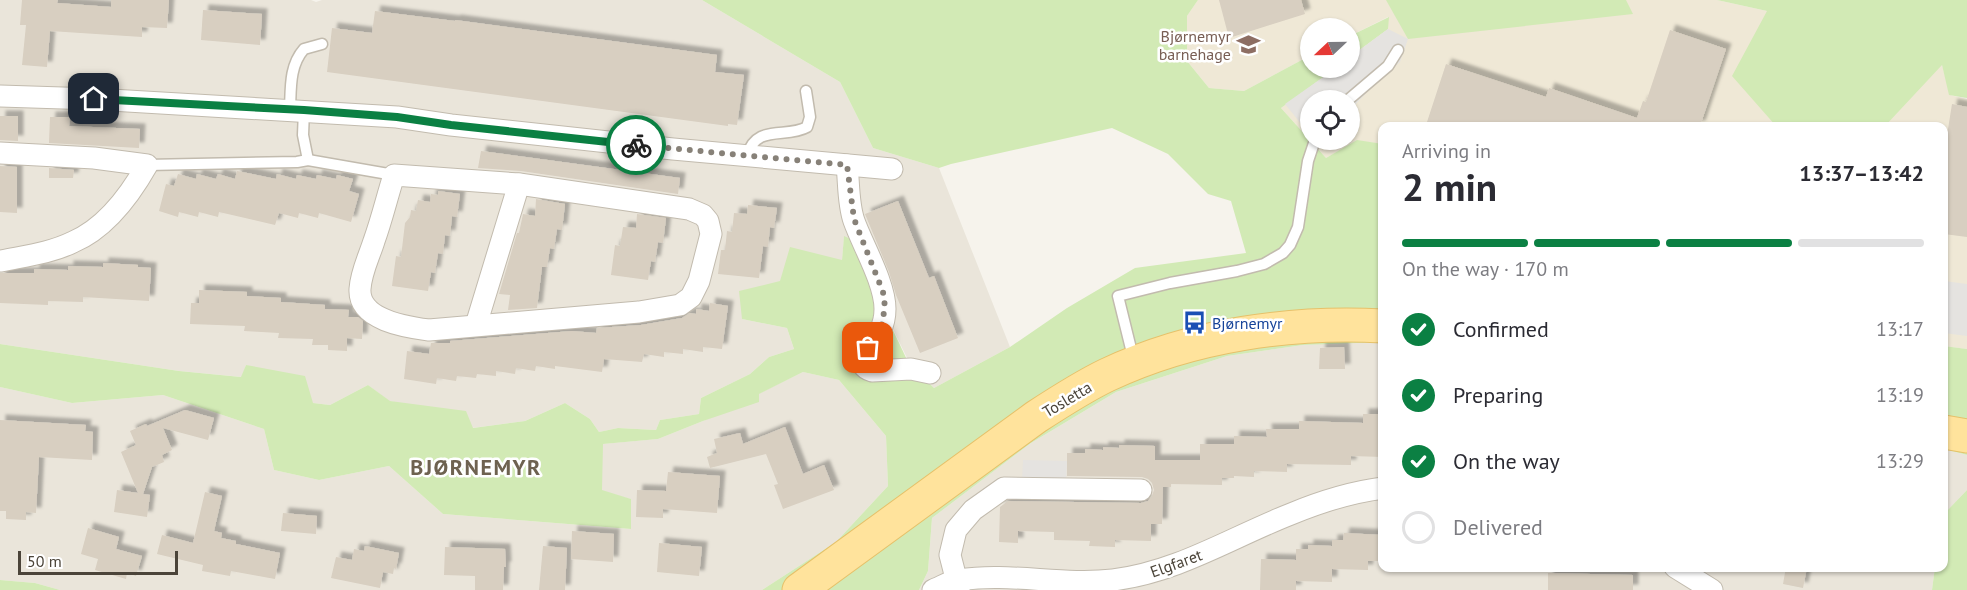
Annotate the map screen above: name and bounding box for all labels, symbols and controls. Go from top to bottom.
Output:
north arrow [1300,18,1360,78]
map controls [1300,18,1360,150]
place label: Bjørnemyr barnehage [1159,26,1232,64]
school or university icon: Bjørnemyr barnehage [1236,32,1262,58]
pin [68,73,119,124]
icon: home [77,82,110,115]
button: locate [1300,90,1360,150]
courier [606,115,666,175]
icon: bike [620,129,653,162]
text: Arriving in [1402,138,1491,164]
text: 13:37–13:42 [1799,159,1924,187]
text: 2 min [1402,161,1497,212]
text: On the way · 170 m [1402,256,1569,282]
bus stop icon: Bjørnemyr [1181,310,1207,336]
place label: Bjørnemyr [1212,313,1283,333]
icon: check [1402,313,1435,346]
text: Confirmed [1453,315,1549,343]
text: 13:17 [1876,316,1924,342]
pin [842,322,893,373]
icon: bag [851,331,884,364]
street label: Tosletta [1039,377,1095,421]
icon: check [1402,379,1435,412]
text: Preparing [1453,381,1543,409]
text: 13:19 [1876,382,1924,408]
icon: check [1402,445,1435,478]
text: On the way [1453,447,1560,475]
text: 13:29 [1876,448,1924,474]
district label: BJØRNEMYR [410,453,542,481]
text: Delivered [1453,513,1543,541]
street label: Elgfaret [1147,544,1205,582]
scale bar [18,548,178,576]
text: 50 m [27,551,62,571]

